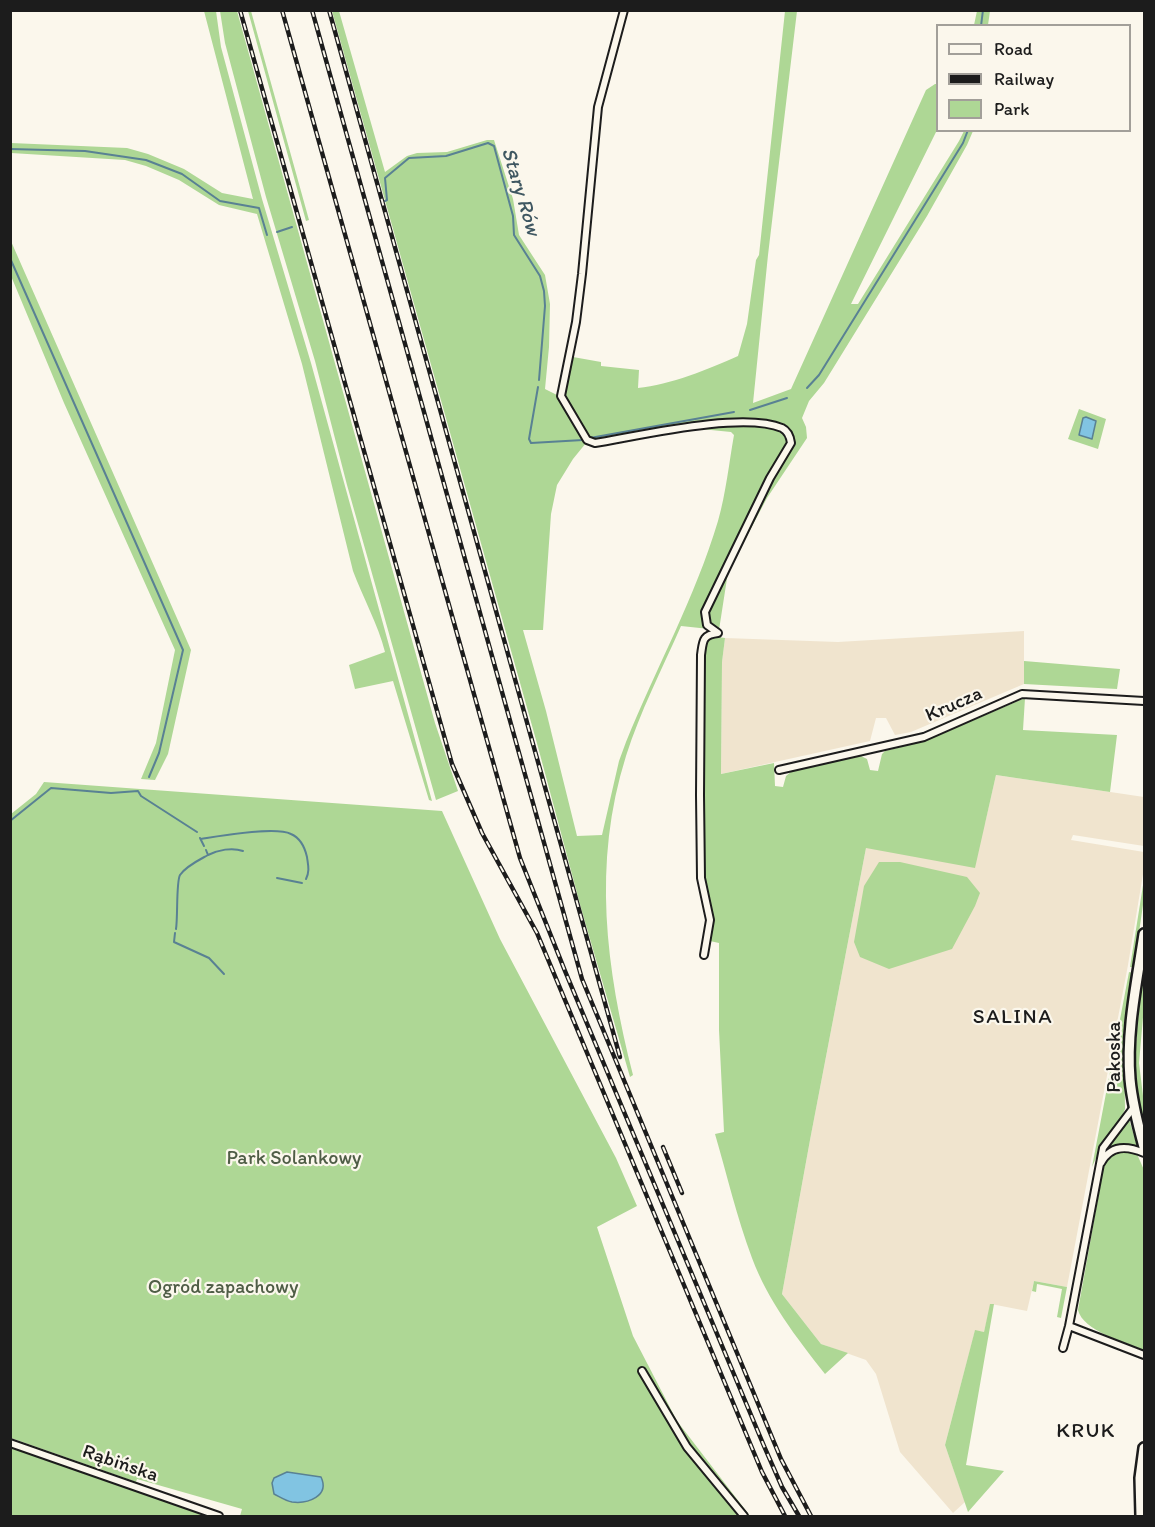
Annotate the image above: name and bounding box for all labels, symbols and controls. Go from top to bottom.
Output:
legend [936,24,1131,132]
text: Road [994,38,1033,60]
text: Railway [994,68,1054,90]
text: Park [994,98,1029,120]
water label: Stary Rów [495,145,545,239]
street label: Krucza [922,682,986,728]
district label: SALINA [974,1005,1052,1031]
street label: Pakoska [1103,1021,1127,1093]
park label: Park Solankowy [227,1147,361,1171]
park label: Ogród zapachowy [148,1276,298,1300]
district label: KRUK [1056,1419,1116,1445]
street label: Rąbińska [79,1440,161,1488]

